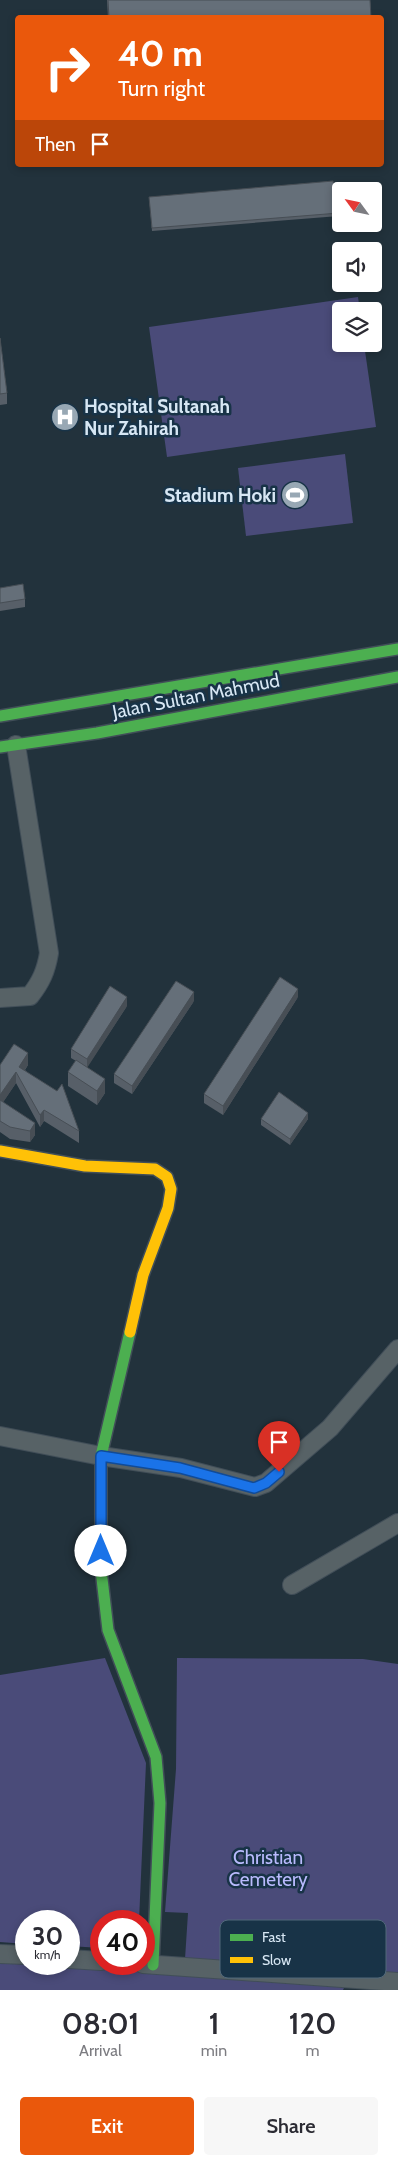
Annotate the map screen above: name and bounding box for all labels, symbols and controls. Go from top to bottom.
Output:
text: 40 m [118,32,203,75]
icon: right [35,35,100,100]
text: Turn right [118,75,205,102]
icon: arrive [86,130,114,158]
text: Then [35,133,76,156]
north arrow [332,182,382,232]
map controls [332,182,382,352]
button: sound [332,242,382,292]
button: layers [332,302,382,352]
place label: Hospital Sultanah Nur Zahirah [84,395,230,440]
hospital icon: Hospital Sultanah Nur Zahirah [50,402,80,432]
sports icon: Stadium Hoki [280,480,310,510]
place label: Stadium Hoki [164,484,276,507]
street label: Jalan Sultan Mahmud [109,668,282,724]
pin [258,1421,300,1472]
icon: arrive [265,1428,293,1456]
position arrow [74,1524,126,1576]
park label: Christian Cemetery [228,1846,308,1891]
speed limit sign: 40 [90,1910,155,1975]
legend [220,1920,386,1978]
text: 30 [32,1921,63,1951]
text: Fast [262,1928,286,1946]
text: km/h [34,1947,61,1962]
text: Slow [262,1951,291,1969]
text: 08:01 [62,2005,139,2042]
text: 1 [209,2005,219,2042]
text: 120 [289,2005,336,2042]
text: Arrival [79,2041,122,2060]
text: min [201,2041,227,2060]
text: m [306,2041,320,2060]
button: Exit [20,2097,194,2155]
button: Share [204,2097,378,2155]

